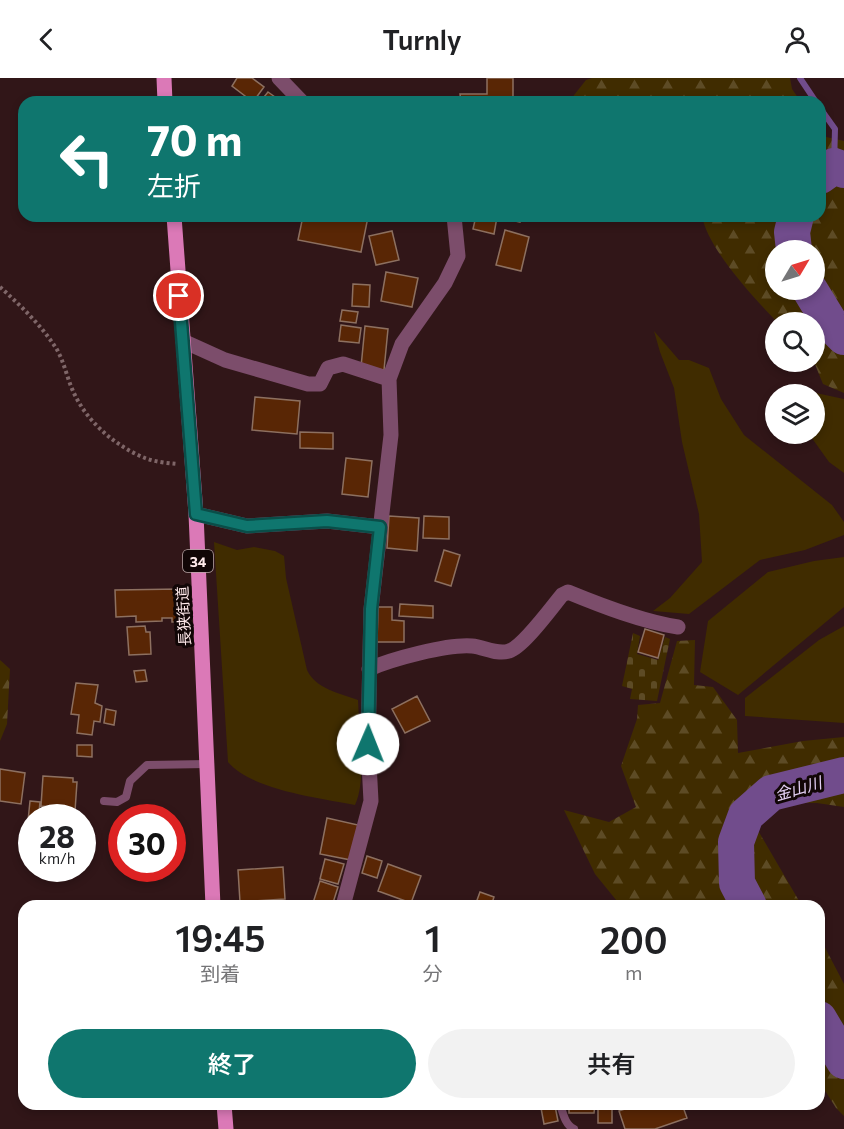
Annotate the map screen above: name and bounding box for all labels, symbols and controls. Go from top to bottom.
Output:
icon: back [30,23,63,56]
text: Turnly [382,23,462,56]
icon: person [781,23,814,56]
text: 70 m [147,113,242,165]
icon: left [48,120,126,198]
text: 左折 [147,169,201,202]
north arrow [765,240,825,300]
map controls [765,240,825,444]
pin [153,270,204,321]
icon: arrive [162,279,195,312]
button: search [765,312,825,372]
button: layers [765,384,825,444]
road number: 34 [183,550,213,572]
street label: 長狭街道 [172,586,194,646]
position arrow [336,712,400,776]
water label: 金山川 [772,772,826,804]
speed limit sign: 30 [108,804,186,882]
text: 28 [39,817,75,854]
text: km/h [39,849,75,867]
text: 19:45 [175,915,265,959]
text: 1 [425,915,441,959]
text: 200 [600,917,668,961]
text: m [625,960,643,984]
text: 到着 [200,961,240,985]
text: 分 [423,961,443,985]
button: 終了 [48,1029,416,1098]
button: 共有 [428,1029,795,1098]

